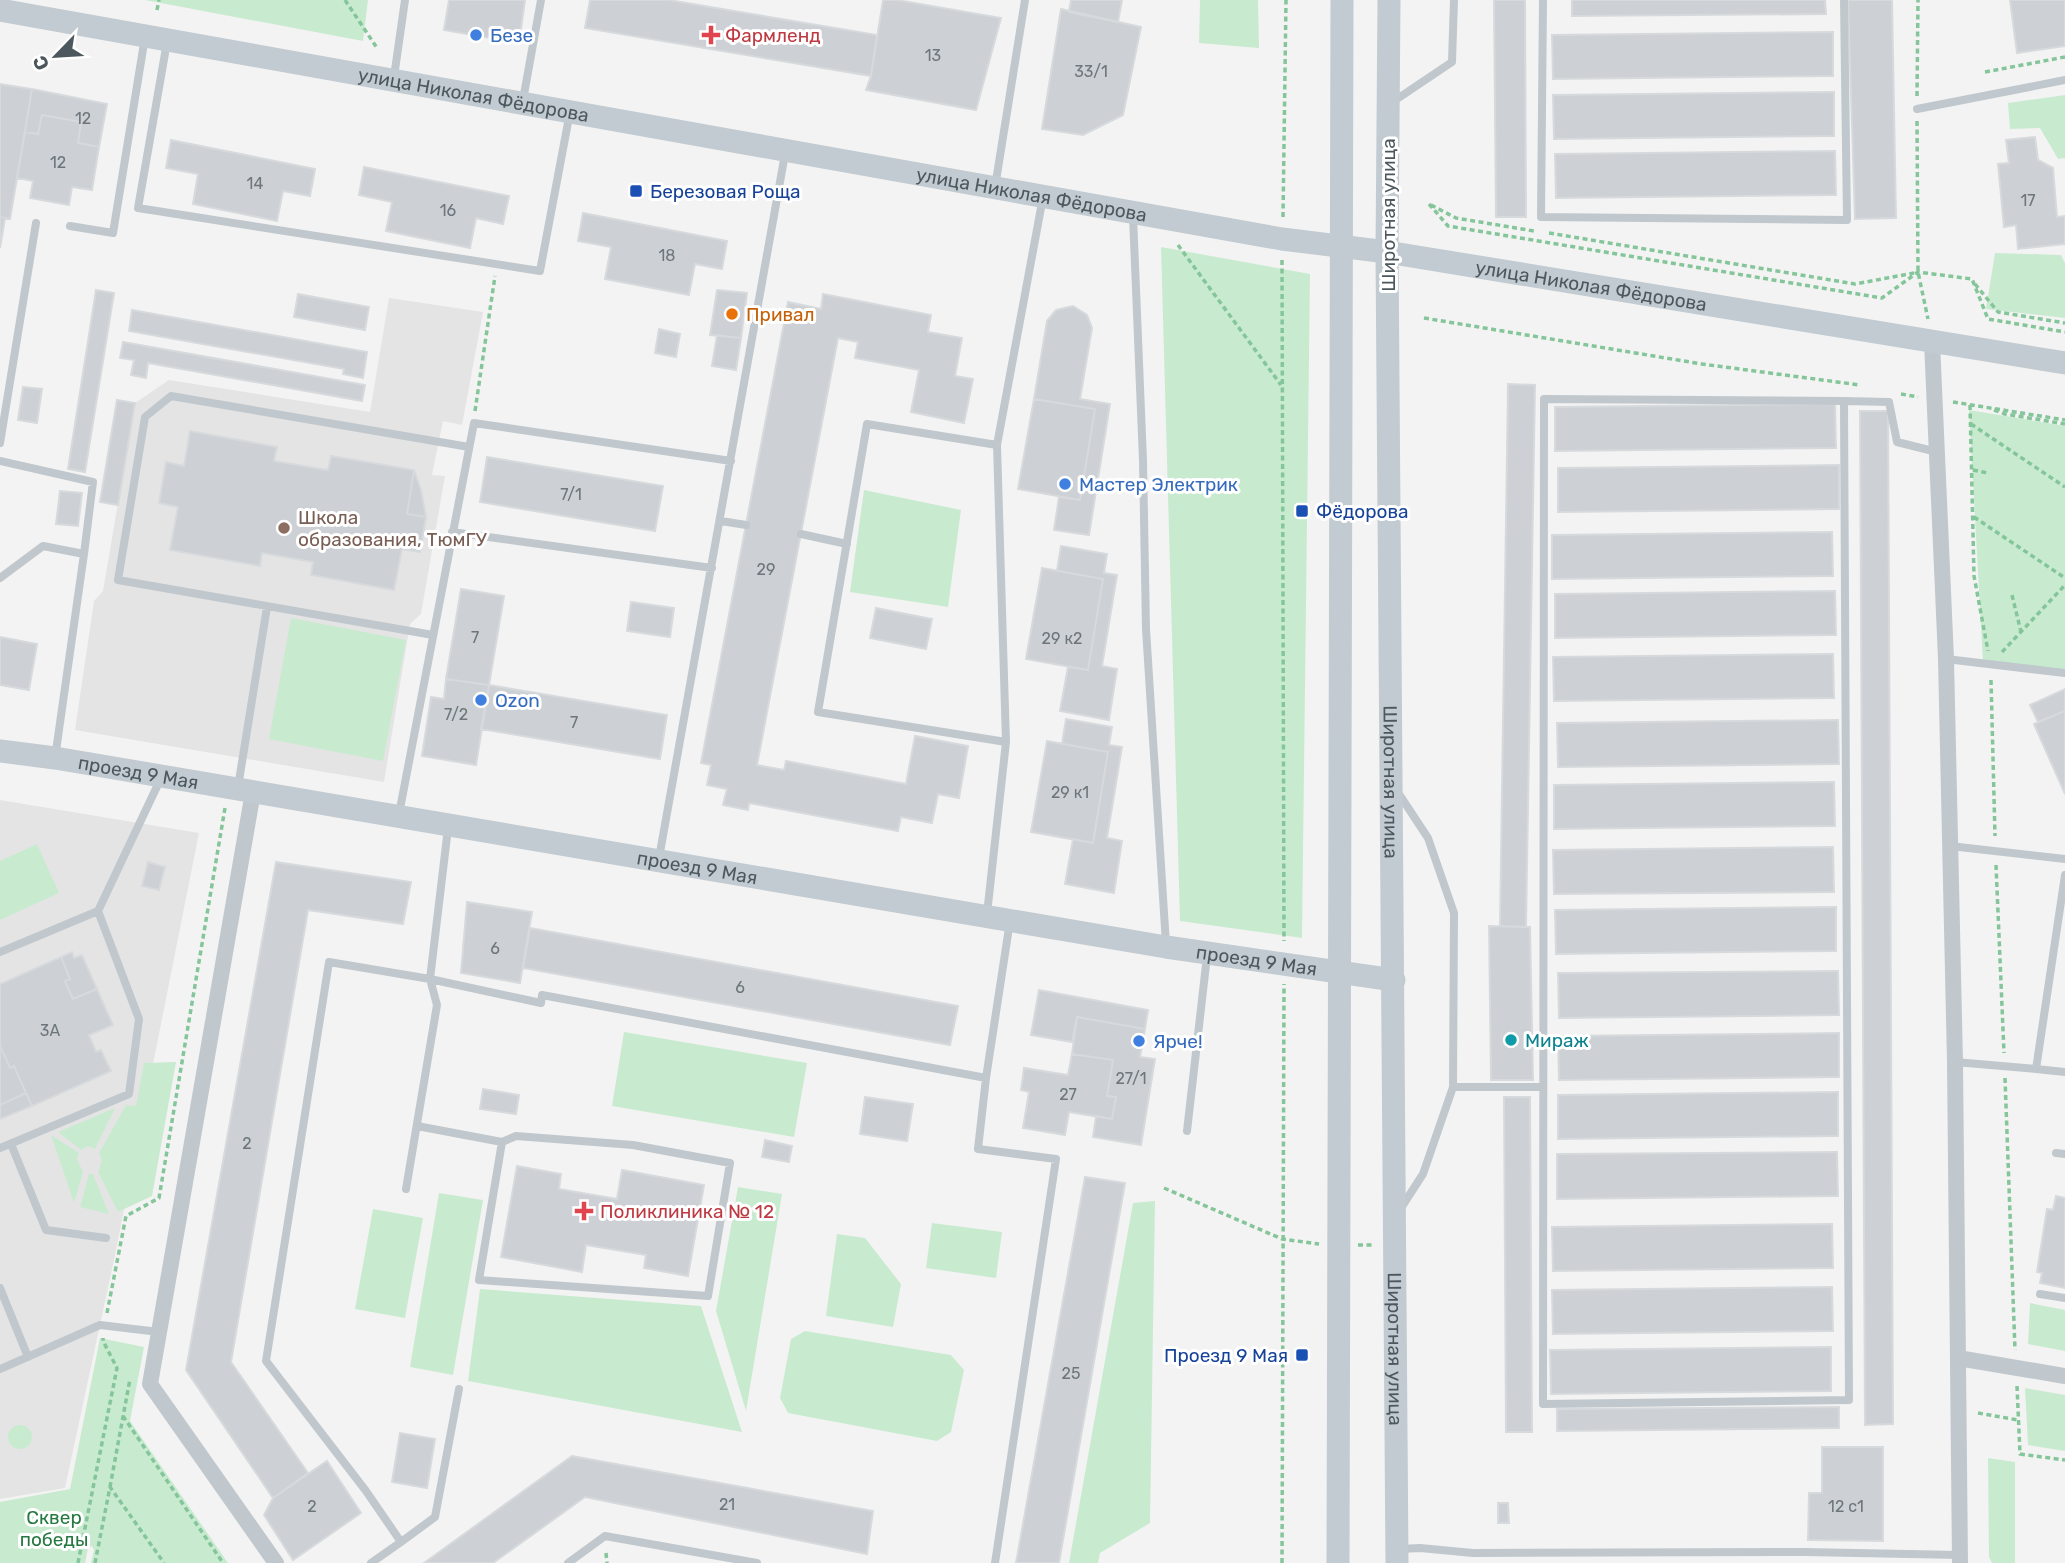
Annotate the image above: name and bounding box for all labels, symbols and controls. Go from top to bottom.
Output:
north arrow [21,21,91,91]
place label: Безе [490,24,533,47]
place label: Фармленд [725,24,821,47]
marker: Безе [468,27,484,43]
marker: Фармленд [703,27,719,43]
house number: 13 [925,46,941,65]
text: С [28,52,54,74]
house number: 33/1 [1074,62,1108,81]
street label: улица Николая Фёдорова [356,63,591,126]
house number: 12 [75,109,91,128]
street label: Широтная улица [1377,138,1400,292]
house number: 12 [50,153,66,172]
street label: улица Николая Фёдорова [914,162,1149,226]
house number: 14 [247,174,263,193]
place label: Березовая Роща [650,180,801,203]
marker: Березовая Роща [628,183,644,199]
house number: 17 [2020,191,2036,210]
house number: 16 [440,201,457,220]
house number: 18 [658,246,676,265]
street label: улица Николая Фёдорова [1474,255,1709,316]
place label: Привал [746,303,815,326]
marker: Привал [724,306,740,322]
place label: Мастер Электрик [1079,473,1238,496]
marker: Мастер Электрик [1057,476,1073,492]
house number: 7/1 [560,485,582,504]
place label: Фёдорова [1316,500,1409,523]
marker: Фёдорова [1294,503,1310,519]
place label: Школа образования, ТюмГУ [298,506,487,551]
marker: Школа образования, ТюмГУ [276,520,292,536]
house number: 29 [757,560,775,579]
house number: 7 [471,628,479,647]
house number: 29 к2 [1042,629,1082,648]
place label: Ozon [495,689,540,712]
marker: Ozon [473,692,489,708]
house number: 7/2 [444,705,468,724]
street label: Широтная улица [1379,705,1403,859]
house number: 7 [570,713,578,732]
street label: проезд 9 Мая [76,751,200,794]
house number: 29 к1 [1051,783,1089,802]
street label: проезд 9 Мая [635,846,759,889]
house number: 6 [490,939,500,958]
street label: проезд 9 Мая [1195,940,1319,980]
house number: 6 [735,978,745,997]
house number: 3А [40,1021,60,1040]
place label: Мираж [1525,1029,1589,1052]
place label: Ярче! [1153,1030,1203,1053]
marker: Мираж [1503,1032,1519,1048]
marker: Ярче! [1131,1033,1147,1049]
house number: 27/1 [1115,1069,1147,1088]
house number: 27 [1059,1085,1077,1104]
house number: 2 [242,1134,252,1153]
place label: Поликлиника № 12 [600,1200,774,1223]
marker: Поликлиника № 12 [574,1201,594,1221]
street label: Широтная улица [1383,1272,1407,1426]
place label: Проезд 9 Мая [1164,1344,1288,1367]
marker: Проезд 9 Мая [1294,1347,1310,1363]
house number: 25 [1062,1364,1080,1383]
house number: 21 [719,1495,735,1514]
house number: 2 [307,1497,317,1516]
house number: 12 с1 [1828,1497,1864,1516]
park label: Сквер победы [20,1506,88,1551]

